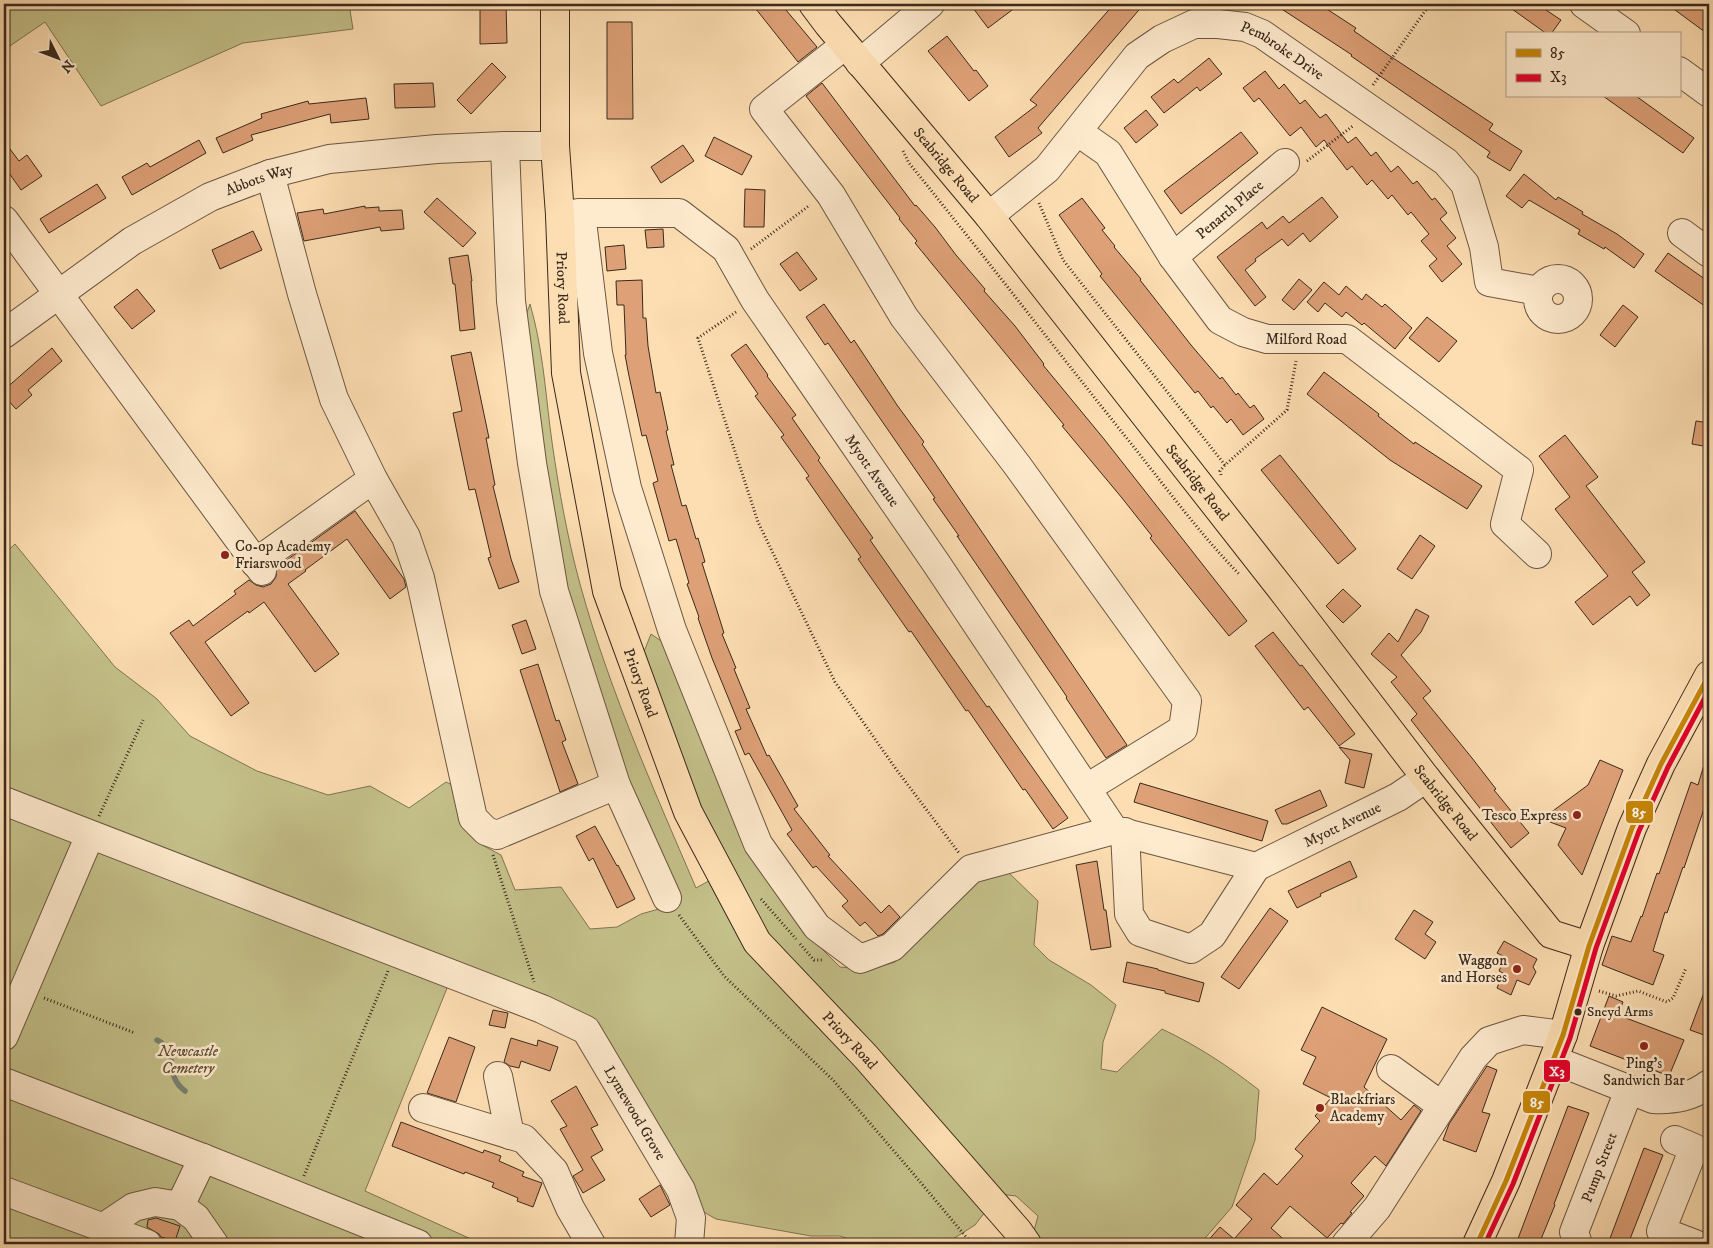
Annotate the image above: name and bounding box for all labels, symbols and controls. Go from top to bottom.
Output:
street label: Pembroke Drive [1238,17,1328,84]
north arrow [32,32,82,82]
legend [1506,32,1680,98]
text: 85 [1550,44,1566,63]
text: N [56,56,77,77]
text: X3 [1550,68,1566,87]
street label: Seabridge Road [909,124,983,207]
street label: Abbots Way [223,159,296,200]
street label: Penarth Place [1192,176,1267,243]
street label: Priory Road [552,251,574,325]
street label: Milford Road [1265,330,1347,349]
street label: Myott Avenue [841,431,904,510]
street label: Seabridge Road [1162,440,1234,525]
place label: Co-op Academy Friarswood [235,537,332,573]
marker: Co-op Academy Friarswood [219,549,231,561]
street label: Priory Road [619,646,662,721]
street label: Seabridge Road [1410,761,1482,845]
street label: Myott Avenue [1300,797,1384,852]
line badge: 85 [1625,800,1654,824]
text: 85 [1632,804,1646,822]
place label: Tesco Express [1482,806,1567,825]
marker: Tesco Express [1571,809,1583,821]
place label: Waggon and Horses [1441,951,1507,987]
marker: Waggon and Horses [1511,963,1523,975]
place label: Sneyd Arms [1587,1003,1654,1021]
street label: Priory Road [818,1007,882,1074]
marker: Sneyd Arms [1573,1007,1583,1017]
marker: Ping's Sandwich Bar [1638,1040,1650,1052]
park label: Newcastle Cemetery [157,1042,219,1078]
place label: Ping's Sandwich Bar [1603,1054,1685,1090]
line badge: X3 [1543,1059,1571,1083]
street label: Lymewood Grove [600,1062,671,1163]
text: X3 [1549,1063,1565,1081]
place label: Blackfriars Academy [1330,1090,1395,1126]
line badge: 85 [1522,1090,1551,1114]
text: 85 [1530,1094,1544,1112]
marker: Blackfriars Academy [1314,1102,1326,1114]
street label: Pump Street [1577,1129,1621,1205]

